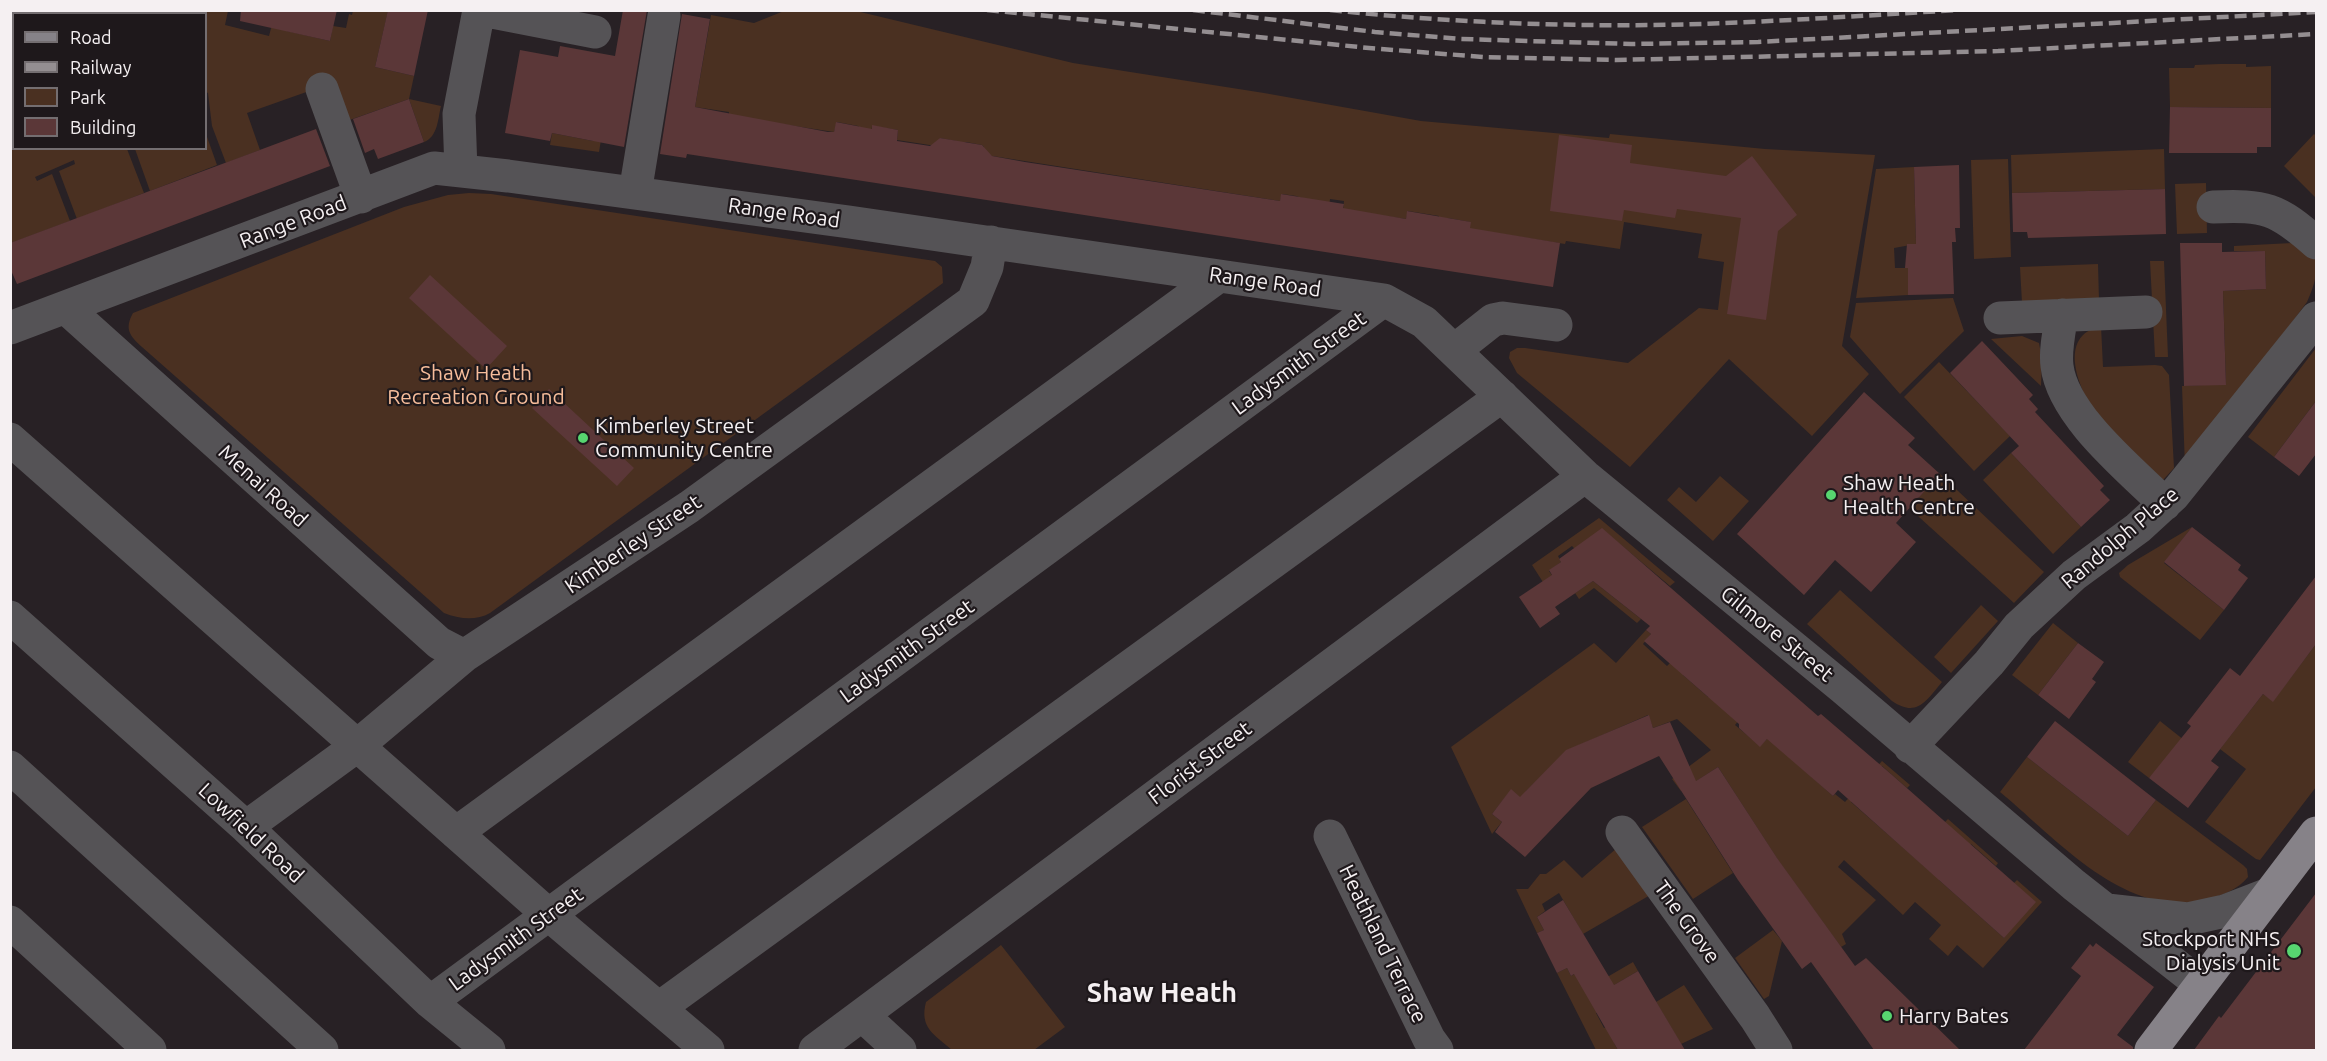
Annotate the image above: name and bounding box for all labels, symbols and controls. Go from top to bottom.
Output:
legend [12,12,207,150]
text: Road [70,27,112,47]
text: Railway [70,57,131,77]
text: Park [70,87,106,107]
text: Building [70,117,136,137]
street label: Range Road [236,190,350,254]
street label: Range Road [726,193,842,233]
street label: Range Road [1207,262,1323,302]
street label: Ladysmith Street [1227,306,1371,420]
park label: Shaw Heath Recreation Ground [387,360,565,410]
place label: Kimberley Street Community Centre [595,413,773,463]
marker: Kimberley Street Community Centre [576,431,590,445]
street label: Menai Road [213,440,313,532]
place label: Shaw Heath Health Centre [1843,470,1975,520]
street label: Randolph Place [2056,482,2184,594]
marker: Shaw Heath Health Centre [1824,488,1838,502]
street label: Kimberley Street [560,489,706,599]
street label: Gilmore Street [1715,581,1839,687]
street label: Ladysmith Street [835,594,979,708]
street label: Florist Street [1143,716,1257,810]
street label: Lowfield Road [193,778,309,888]
street label: Heathland Terrace [1334,861,1432,1027]
street label: The Grove [1649,876,1725,968]
street label: Ladysmith Street [444,882,588,996]
place label: Stockport NHS Dialysis Unit [2142,926,2280,976]
marker: Stockport NHS Dialysis Unit [2285,942,2303,960]
district label: Shaw Heath [1087,977,1237,1009]
place label: Harry Bates [1899,1003,2009,1029]
marker: Harry Bates [1880,1009,1894,1023]

